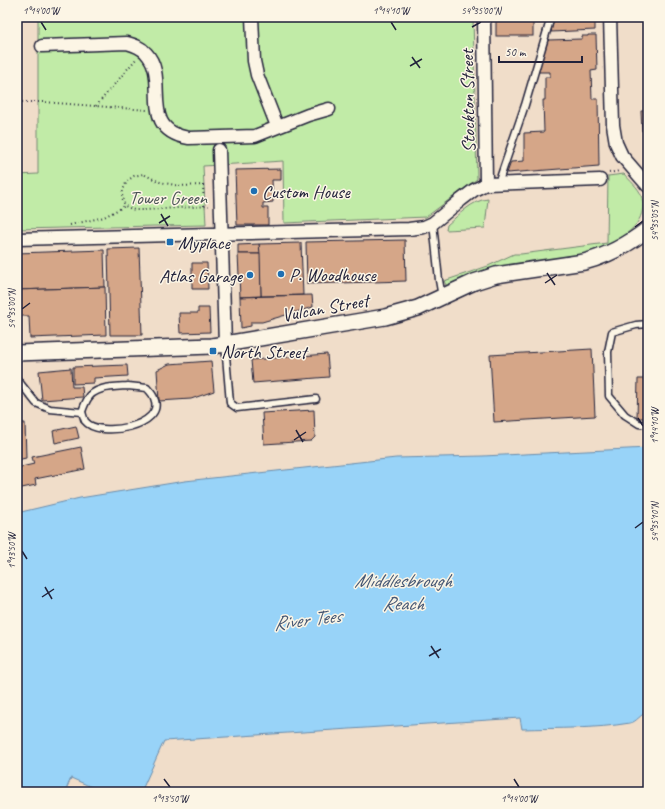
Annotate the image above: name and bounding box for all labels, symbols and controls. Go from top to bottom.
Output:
text: 1°14'00"W [23,4,61,17]
text: 1°14'10"W [373,4,411,17]
text: 54°35'00"N [461,4,503,17]
scale bar [499,38,582,64]
text: 50 m [505,44,527,60]
street label: Stockton Street [455,47,481,153]
place label: Custom House [262,180,351,204]
park label: Tower Green [129,186,208,210]
marker: Custom House [249,186,259,196]
text: 54°35'05"N [648,199,661,241]
place label: Myplace [178,231,231,255]
marker: Myplace [165,237,175,247]
place label: P. Woodhouse [289,263,378,287]
place label: Atlas Garage [159,264,244,288]
marker: P. Woodhouse [276,269,286,279]
marker: Atlas Garage [245,270,255,280]
text: 54°35'00"N [5,287,18,329]
street label: Vulcan Street [280,288,373,327]
place label: North Street [221,340,309,364]
marker: North Street [208,346,218,356]
text: 1°14'10"W [648,406,661,444]
text: 54°35'10"N [648,500,661,542]
text: 1°13'50"W [5,531,18,569]
water label: Middlesbrough Reach [354,568,454,616]
water label: River Tees [272,603,345,636]
text: 1°13'50"W [152,792,190,805]
text: 1°14'00"W [501,792,539,805]

